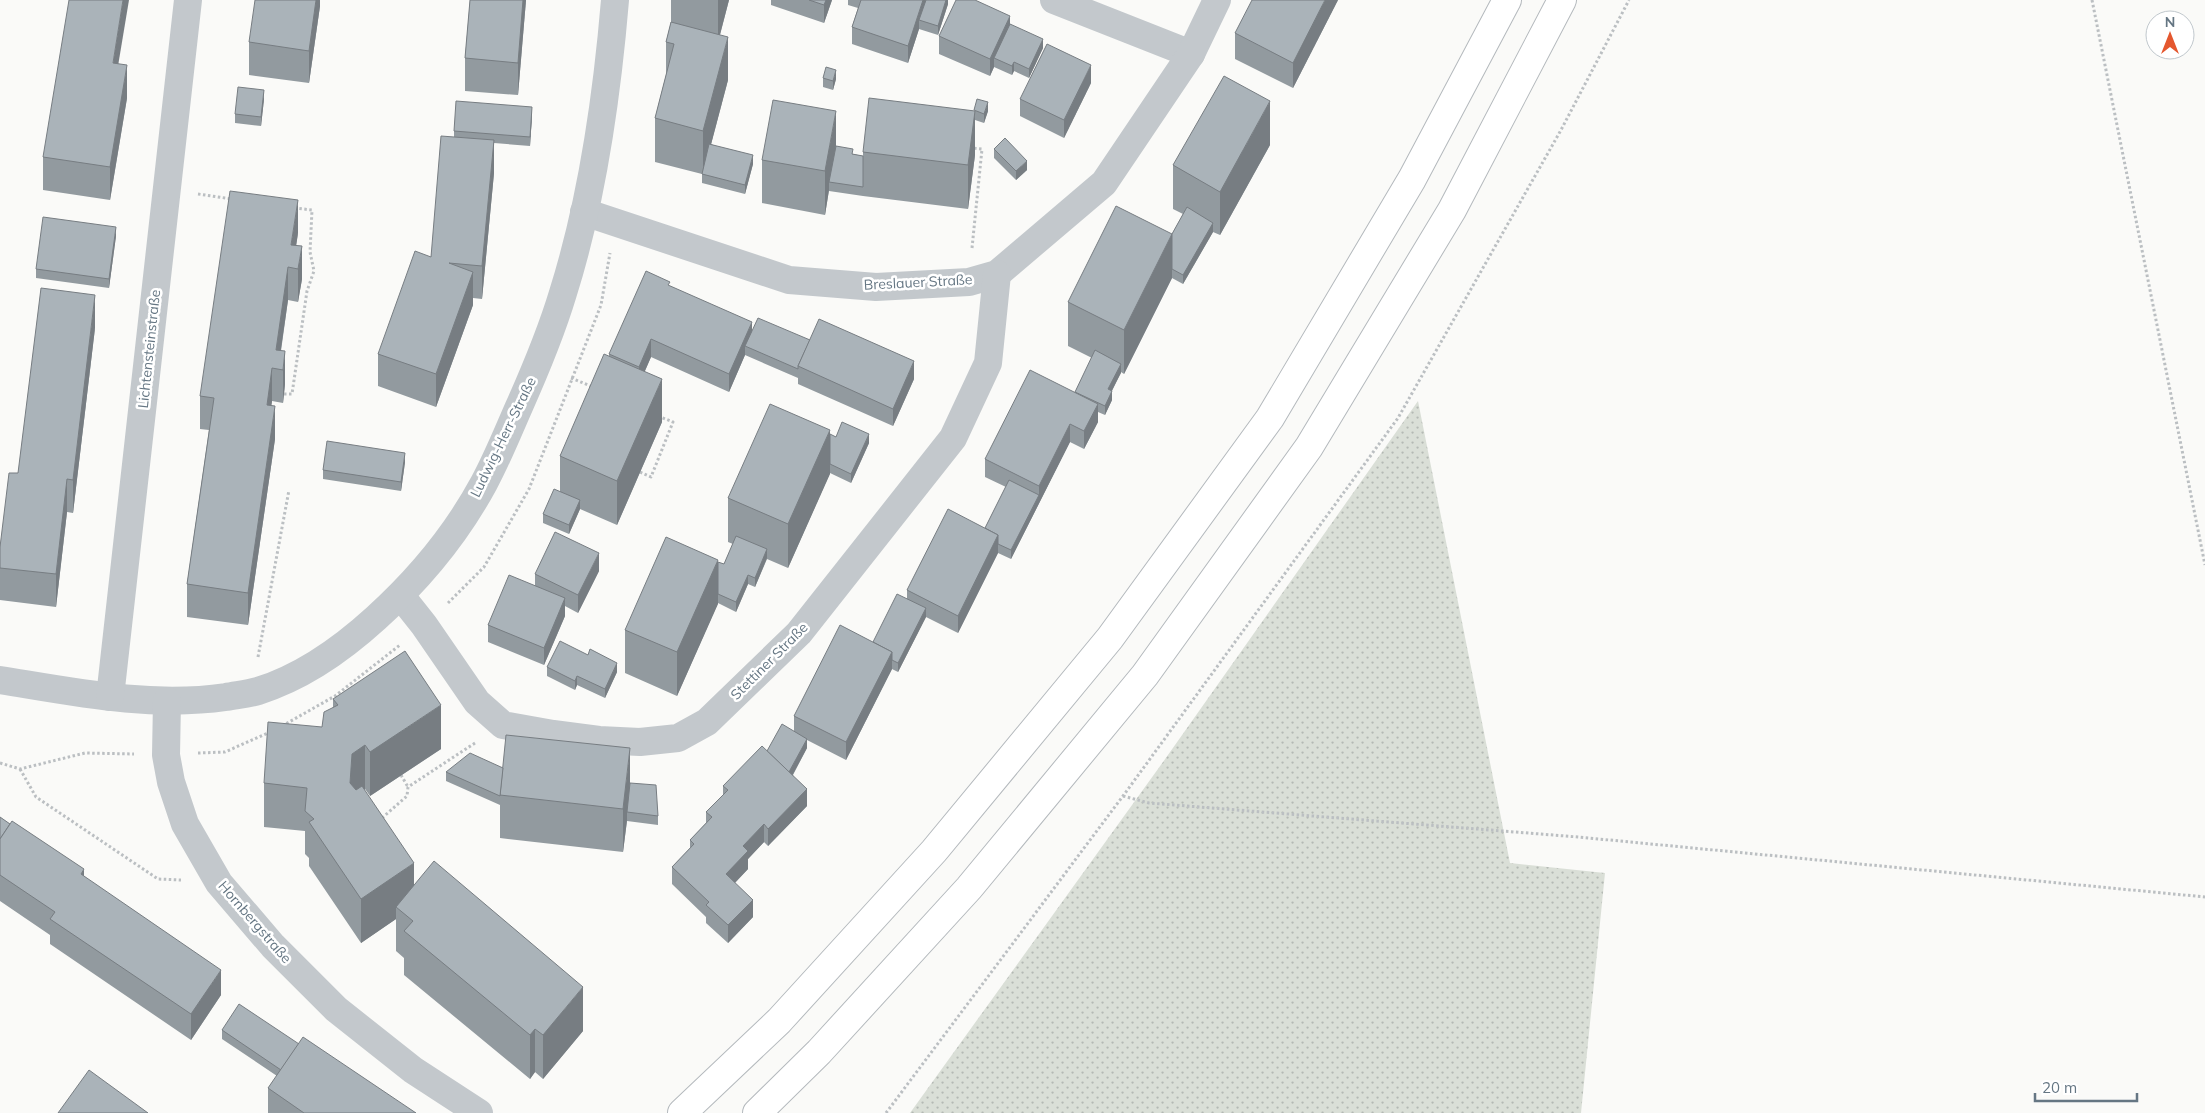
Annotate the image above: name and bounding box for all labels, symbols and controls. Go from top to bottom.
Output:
north arrow [2145,10,2195,60]
text: N [2165,13,2175,31]
street label: Breslauer Straße [863,270,973,294]
street label: Lichtensteinstraße [134,289,164,409]
street label: Ludwig-Herr-Straße [466,374,540,500]
street label: Stettiner Straße [727,619,811,703]
street label: Hornbergstraße [214,877,296,967]
scale bar [2035,1070,2138,1102]
text: 20 m [2042,1078,2077,1097]

